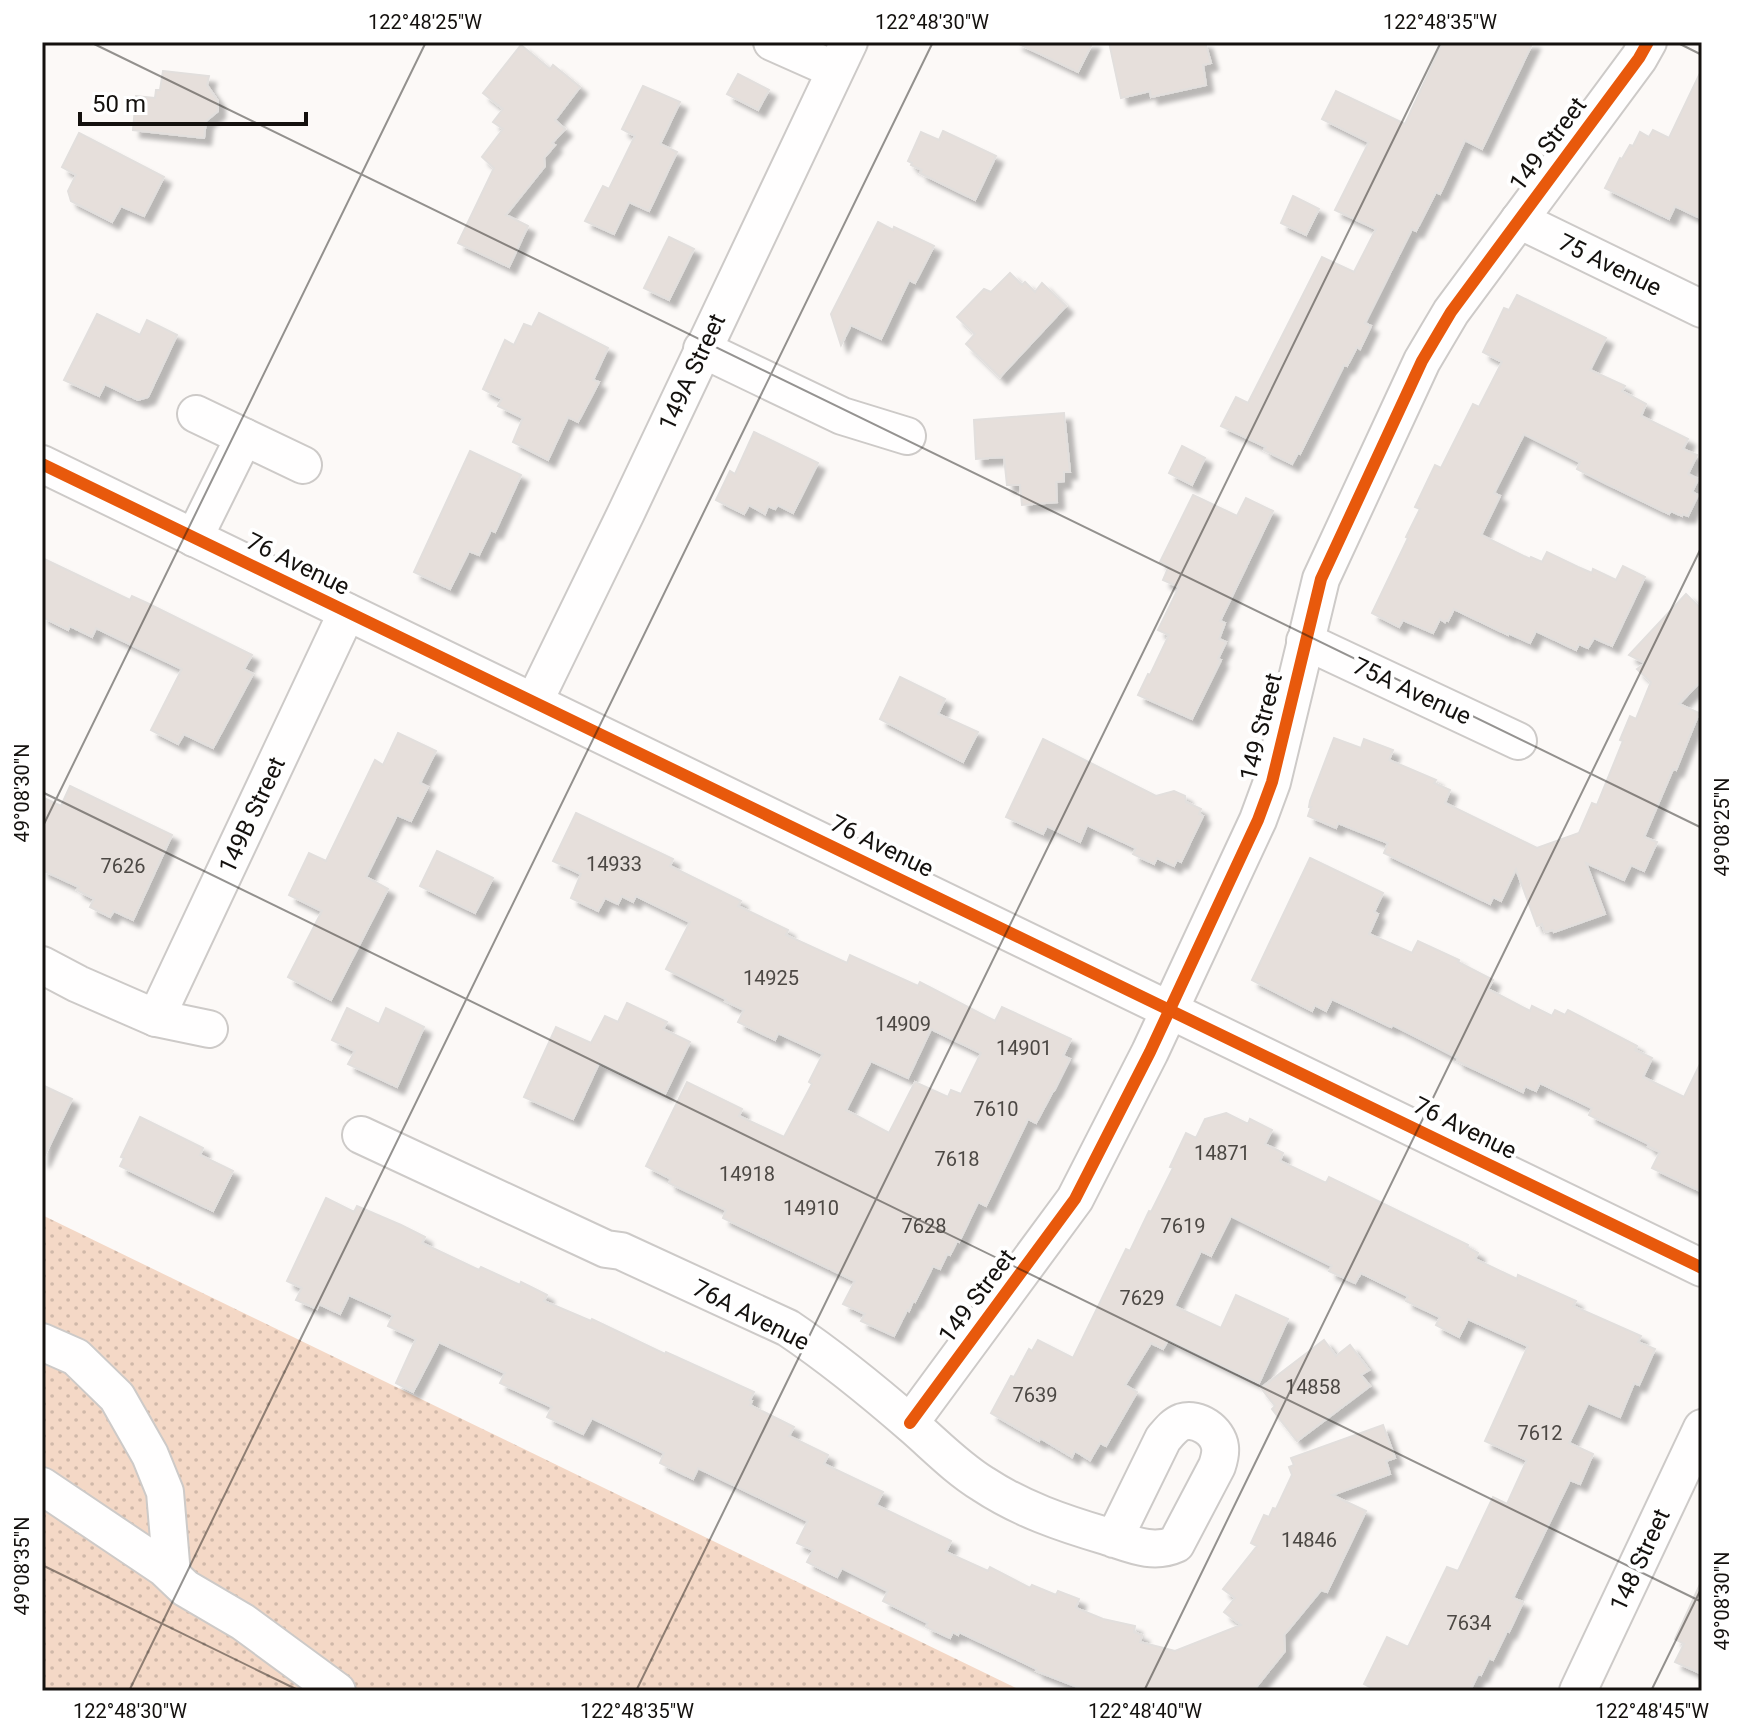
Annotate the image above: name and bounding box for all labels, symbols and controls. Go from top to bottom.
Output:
text: 122°48'25"W [368,10,482,34]
text: 122°48'30"W [875,10,989,34]
text: 122°48'35"W [1383,10,1497,34]
scale bar [80,76,306,126]
text: 50 m [92,90,146,118]
street label: 149 Street [1504,92,1592,196]
street label: 75 Avenue [1554,228,1666,302]
street label: 149A Street [653,309,731,435]
street label: 76 Avenue [242,527,354,601]
street label: 75A Avenue [1348,651,1476,731]
street label: 149 Street [1234,670,1288,784]
text: 49°08'30"N [10,743,34,843]
street label: 149B Street [213,752,291,877]
text: 49°08'25"N [1710,777,1734,877]
street label: 76 Avenue [826,809,938,883]
house number: 14933 [586,852,642,876]
house number: 7626 [101,854,145,878]
house number: 14925 [743,966,799,990]
house number: 14909 [875,1012,931,1036]
house number: 14901 [996,1036,1052,1060]
street label: 76 Avenue [1409,1091,1521,1165]
house number: 7610 [974,1097,1018,1121]
house number: 14871 [1194,1141,1250,1165]
house number: 7618 [935,1147,979,1171]
house number: 14918 [719,1162,775,1186]
house number: 14910 [783,1196,839,1220]
house number: 7628 [902,1214,946,1238]
house number: 7619 [1161,1214,1205,1238]
street label: 149 Street [933,1244,1021,1348]
street label: 76A Avenue [688,1274,814,1356]
house number: 7629 [1120,1286,1164,1310]
house number: 14858 [1285,1375,1341,1399]
house number: 7639 [1013,1383,1057,1407]
house number: 7612 [1518,1421,1562,1445]
street label: 148 Street [1604,1504,1676,1616]
text: 49°08'35"N [10,1516,34,1616]
house number: 14846 [1281,1528,1337,1552]
text: 49°08'30"N [1710,1551,1734,1651]
house number: 7634 [1447,1611,1491,1635]
text: 122°48'30"W [73,1699,187,1723]
text: 122°48'35"W [580,1699,694,1723]
text: 122°48'40"W [1088,1699,1202,1723]
text: 122°48'45"W [1595,1699,1709,1723]

